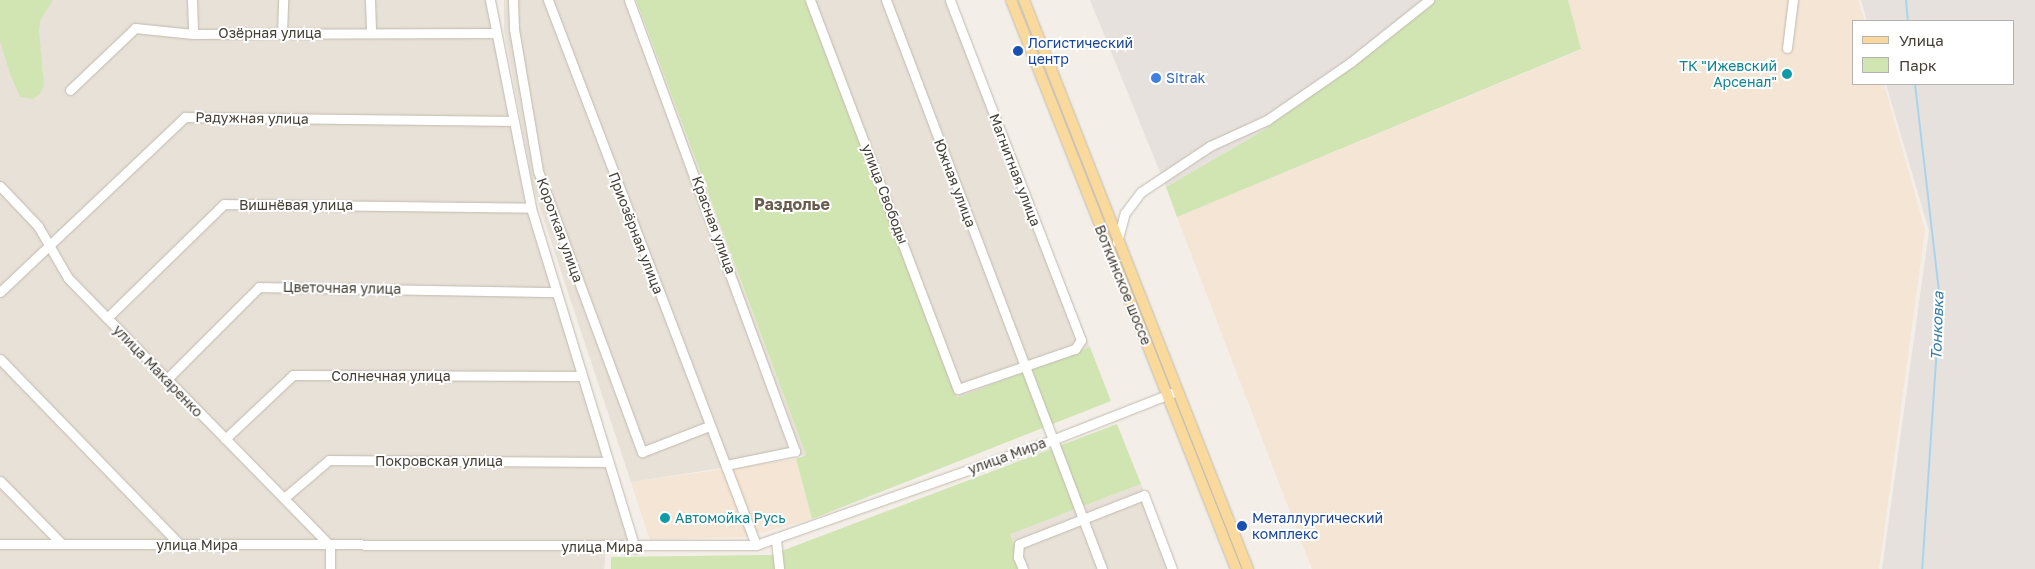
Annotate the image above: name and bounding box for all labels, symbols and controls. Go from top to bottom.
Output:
legend [1852,20,2015,85]
street label: Озёрная улица [218,25,322,41]
text: Улица [1899,31,1944,49]
place label: Логистический центр [1028,35,1133,68]
marker: Логистический центр [1012,45,1024,57]
text: Парк [1899,56,1937,74]
place label: ТК "Ижевский Арсенал" [1679,58,1777,90]
marker: ТК "Ижевский Арсенал" [1781,68,1793,80]
place label: Sitrak [1166,70,1205,86]
marker: Sitrak [1150,72,1162,84]
street label: Радужная улица [195,109,309,127]
street label: Магнитная улица [986,111,1044,229]
street label: Южная улица [930,136,980,230]
street label: улица Свободы [858,142,912,246]
street label: Приозёрная улица [605,170,667,296]
street label: Красная улица [689,174,739,276]
street label: Короткая улица [533,175,587,285]
district label: Раздолье [754,194,830,214]
street label: Вишнёвая улица [239,197,353,213]
street label: Воткинское шоссе [1091,222,1155,348]
street label: Цветочная улица [283,279,401,297]
water label: Тонковка [1927,291,1947,361]
street label: улица Макаренко [110,321,206,421]
street label: Солнечная улица [331,368,451,384]
street label: улица Мира [966,434,1048,478]
street label: Покровская улица [375,453,503,469]
place label: Автомойка Русь [675,510,786,526]
place label: Металлургический комплекс [1252,510,1383,542]
marker: Автомойка Русь [659,512,671,524]
marker: Металлургический комплекс [1236,520,1248,532]
street label: улица Мира [156,537,238,553]
street label: улица Мира [561,539,643,555]

